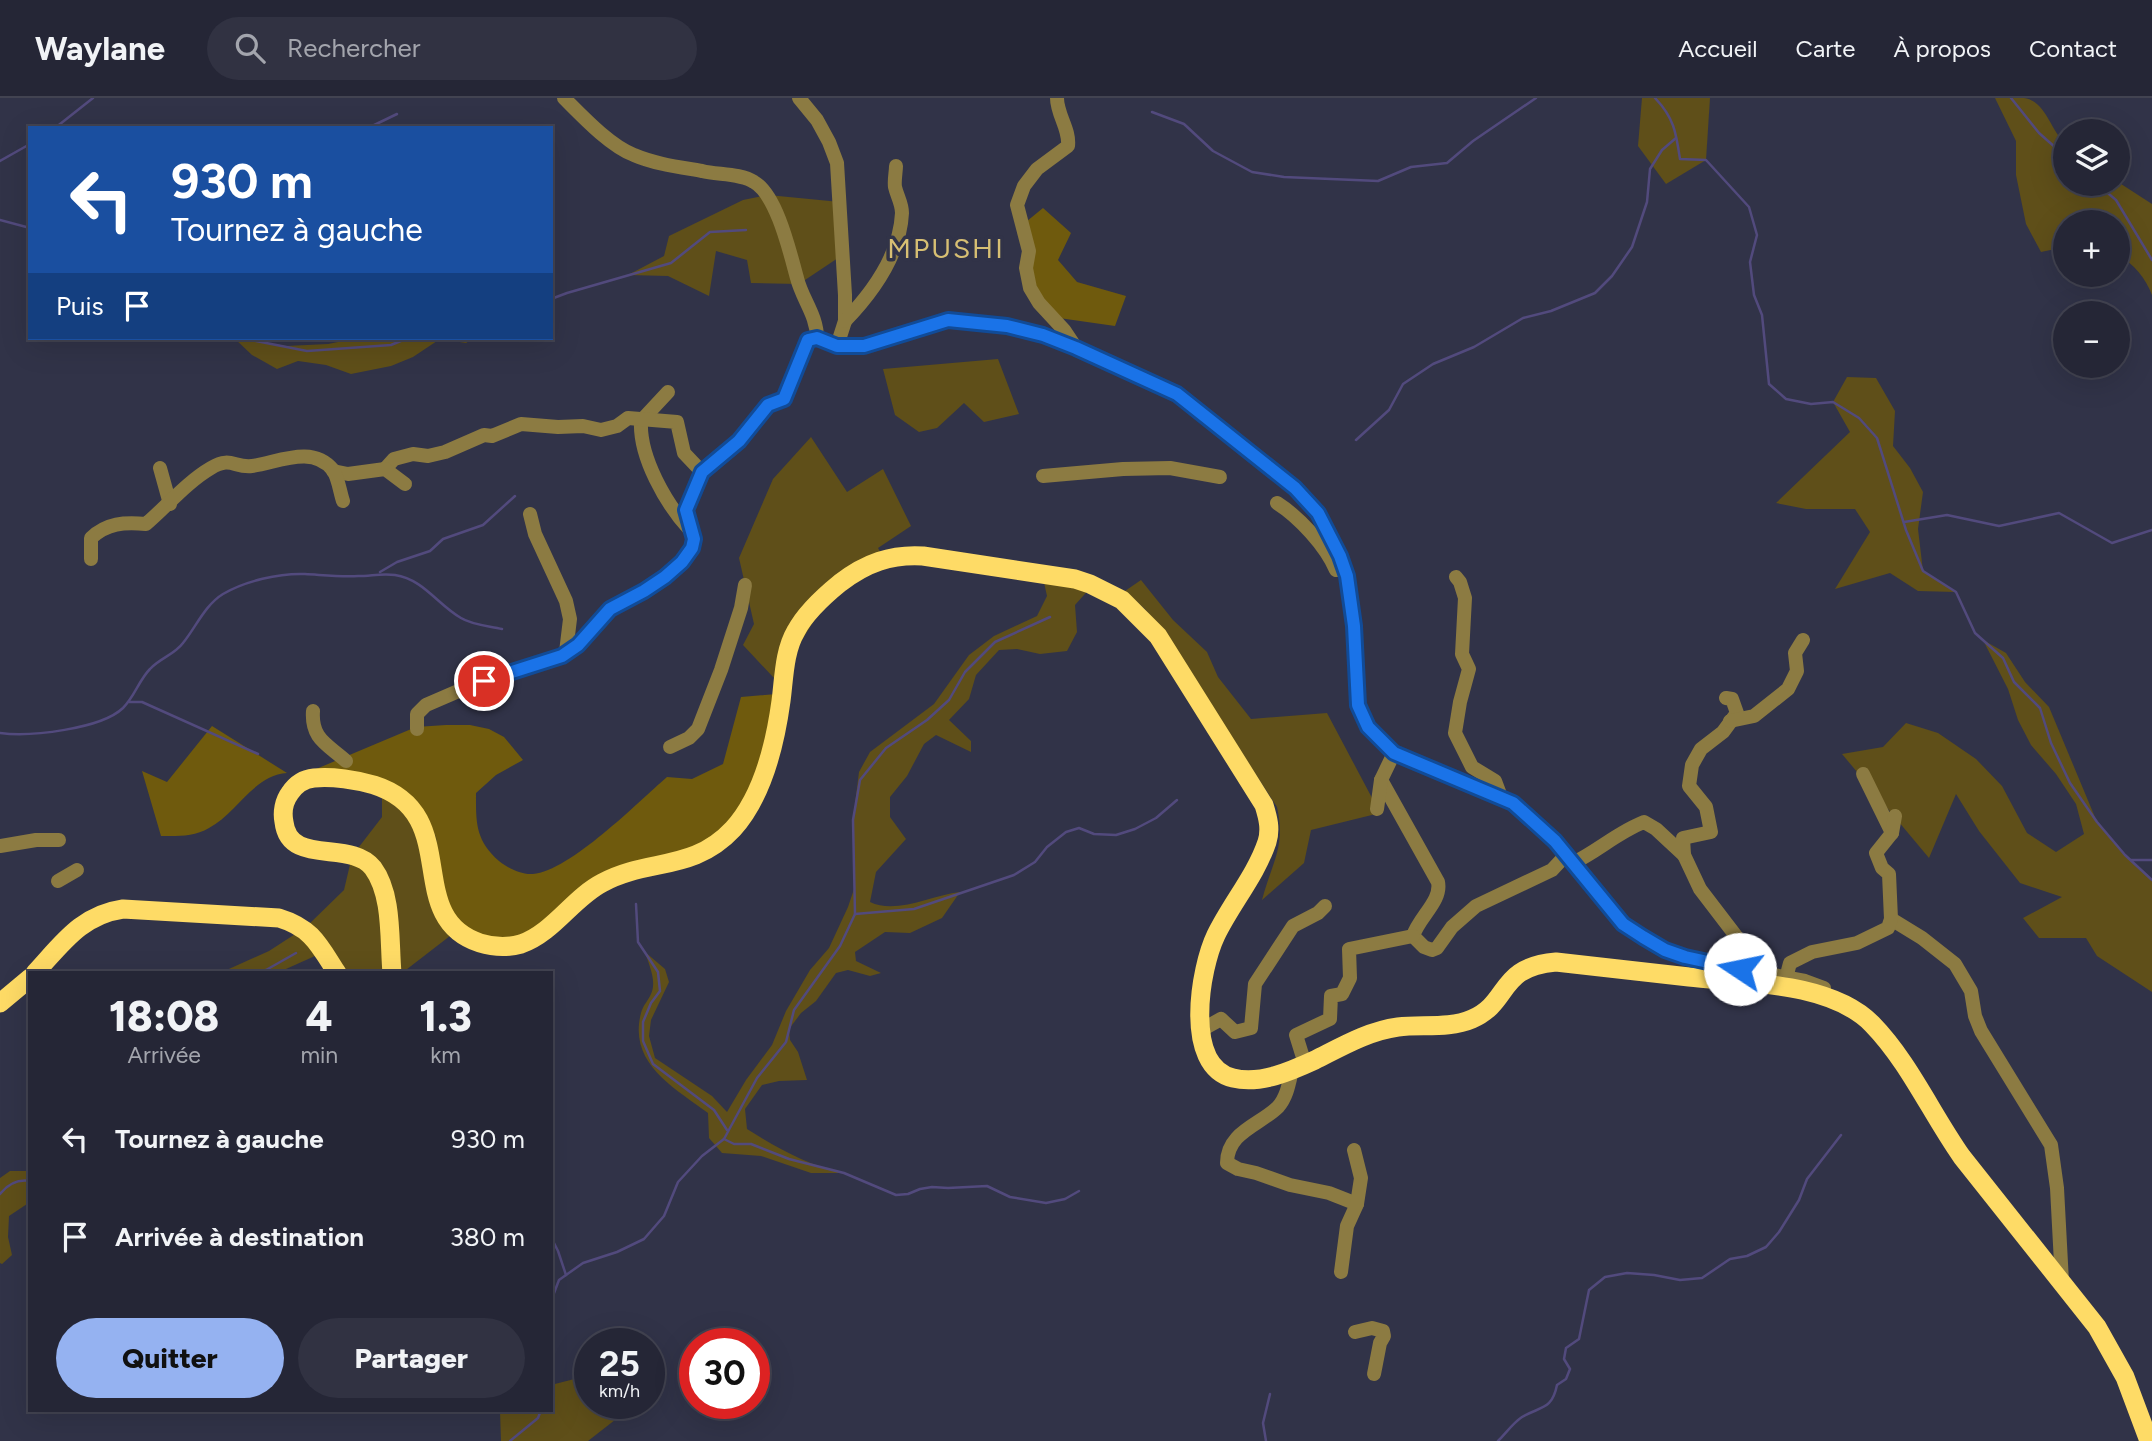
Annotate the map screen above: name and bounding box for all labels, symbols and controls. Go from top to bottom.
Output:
search box [207,17,697,80]
text: Waylane [35,29,165,68]
icon: search [231,29,269,67]
text: Rechercher [287,32,421,64]
text: Accueil [1678,34,1758,63]
text: Carte [1796,34,1855,63]
text: À propos [1893,34,1991,63]
text: Contact [2029,34,2117,63]
map controls [2053,119,2130,378]
button: layers [2053,119,2130,196]
text: 930 m [171,151,313,210]
icon: left [56,154,147,245]
button: + [2053,210,2130,287]
text: Tournez à gauche [171,211,423,249]
district label: MPUSHI [887,231,1005,265]
icon: arrive [118,287,156,325]
text: Puis [56,290,104,322]
button: − [2053,301,2130,378]
pin [454,651,514,711]
icon: arrive [465,662,503,700]
position arrow [1703,932,1777,1006]
text: 18:08 [109,991,219,1042]
text: 4 [306,991,333,1042]
text: 1.3 [419,991,472,1042]
text: Arrivée [128,1041,201,1069]
text: min [300,1041,338,1069]
text: km [430,1041,461,1069]
icon: left [56,1120,94,1158]
text: Tournez à gauche [115,1123,324,1155]
text: 930 m [451,1123,525,1155]
icon: arrive [56,1218,94,1256]
text: Arrivée à destination [115,1221,364,1253]
text: 380 m [450,1221,525,1253]
button: Quitter [56,1318,284,1398]
button: Partager [298,1318,525,1398]
speed limit sign: 30 [679,1328,770,1419]
text: 25 [599,1343,640,1385]
text: km/h [599,1380,640,1402]

